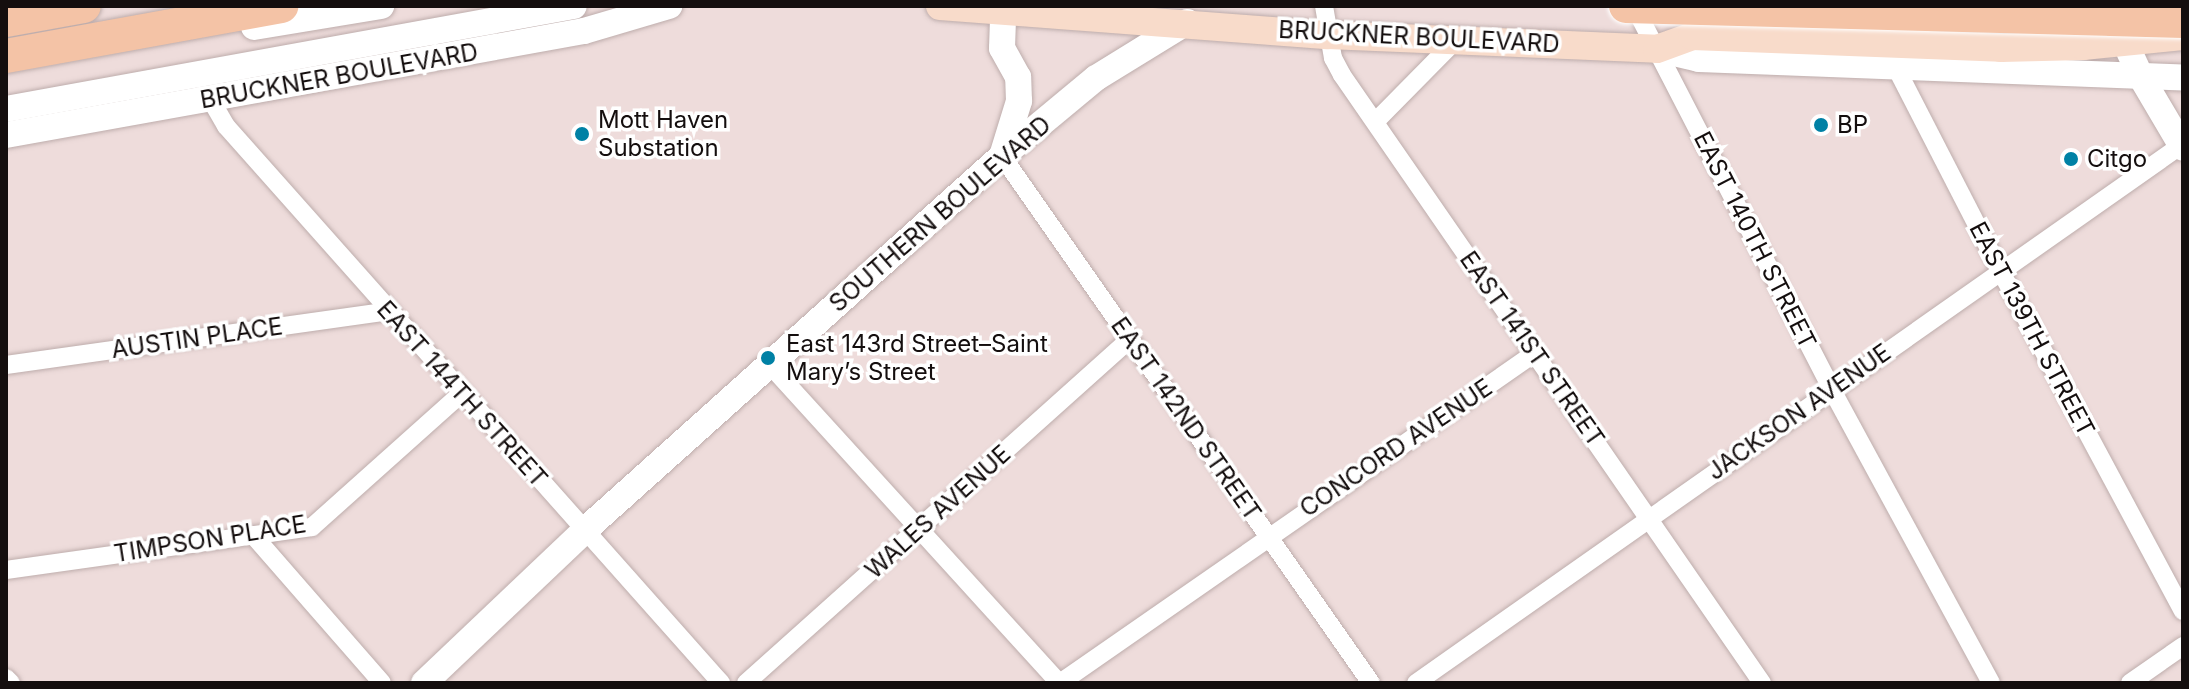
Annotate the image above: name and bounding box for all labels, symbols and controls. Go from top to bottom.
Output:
street label: BRUCKNER BOULEVARD [1278,15,1560,59]
street label: BRUCKNER BOULEVARD [198,37,480,115]
place label: Mott Haven Substation [598,106,728,162]
street label: SOUTHERN BOULEVARD [823,110,1057,318]
place label: BP [1837,111,1868,139]
marker: BP [1812,116,1830,134]
marker: Mott Haven Substation [573,125,591,143]
street label: EAST 140TH STREET [1688,127,1822,353]
place label: Citgo [2087,145,2147,173]
marker: Citgo [2062,150,2080,168]
street label: EAST 139TH STREET [1963,217,2101,441]
street label: EAST 141ST STREET [1454,246,1610,452]
street label: EAST 144TH STREET [371,295,553,493]
street label: AUSTIN PLACE [109,312,285,364]
street label: EAST 142ND STREET [1105,312,1267,526]
place label: East 143rd Street–Saint Mary’s Street [786,330,1048,386]
street label: JACKSON AVENUE [1702,338,1896,486]
marker: East 143rd Street–Saint Mary’s Street [757,347,779,369]
street label: CONCORD AVENUE [1294,373,1498,523]
street label: WALES AVENUE [860,439,1016,585]
street label: TIMPSON PLACE [112,510,308,568]

